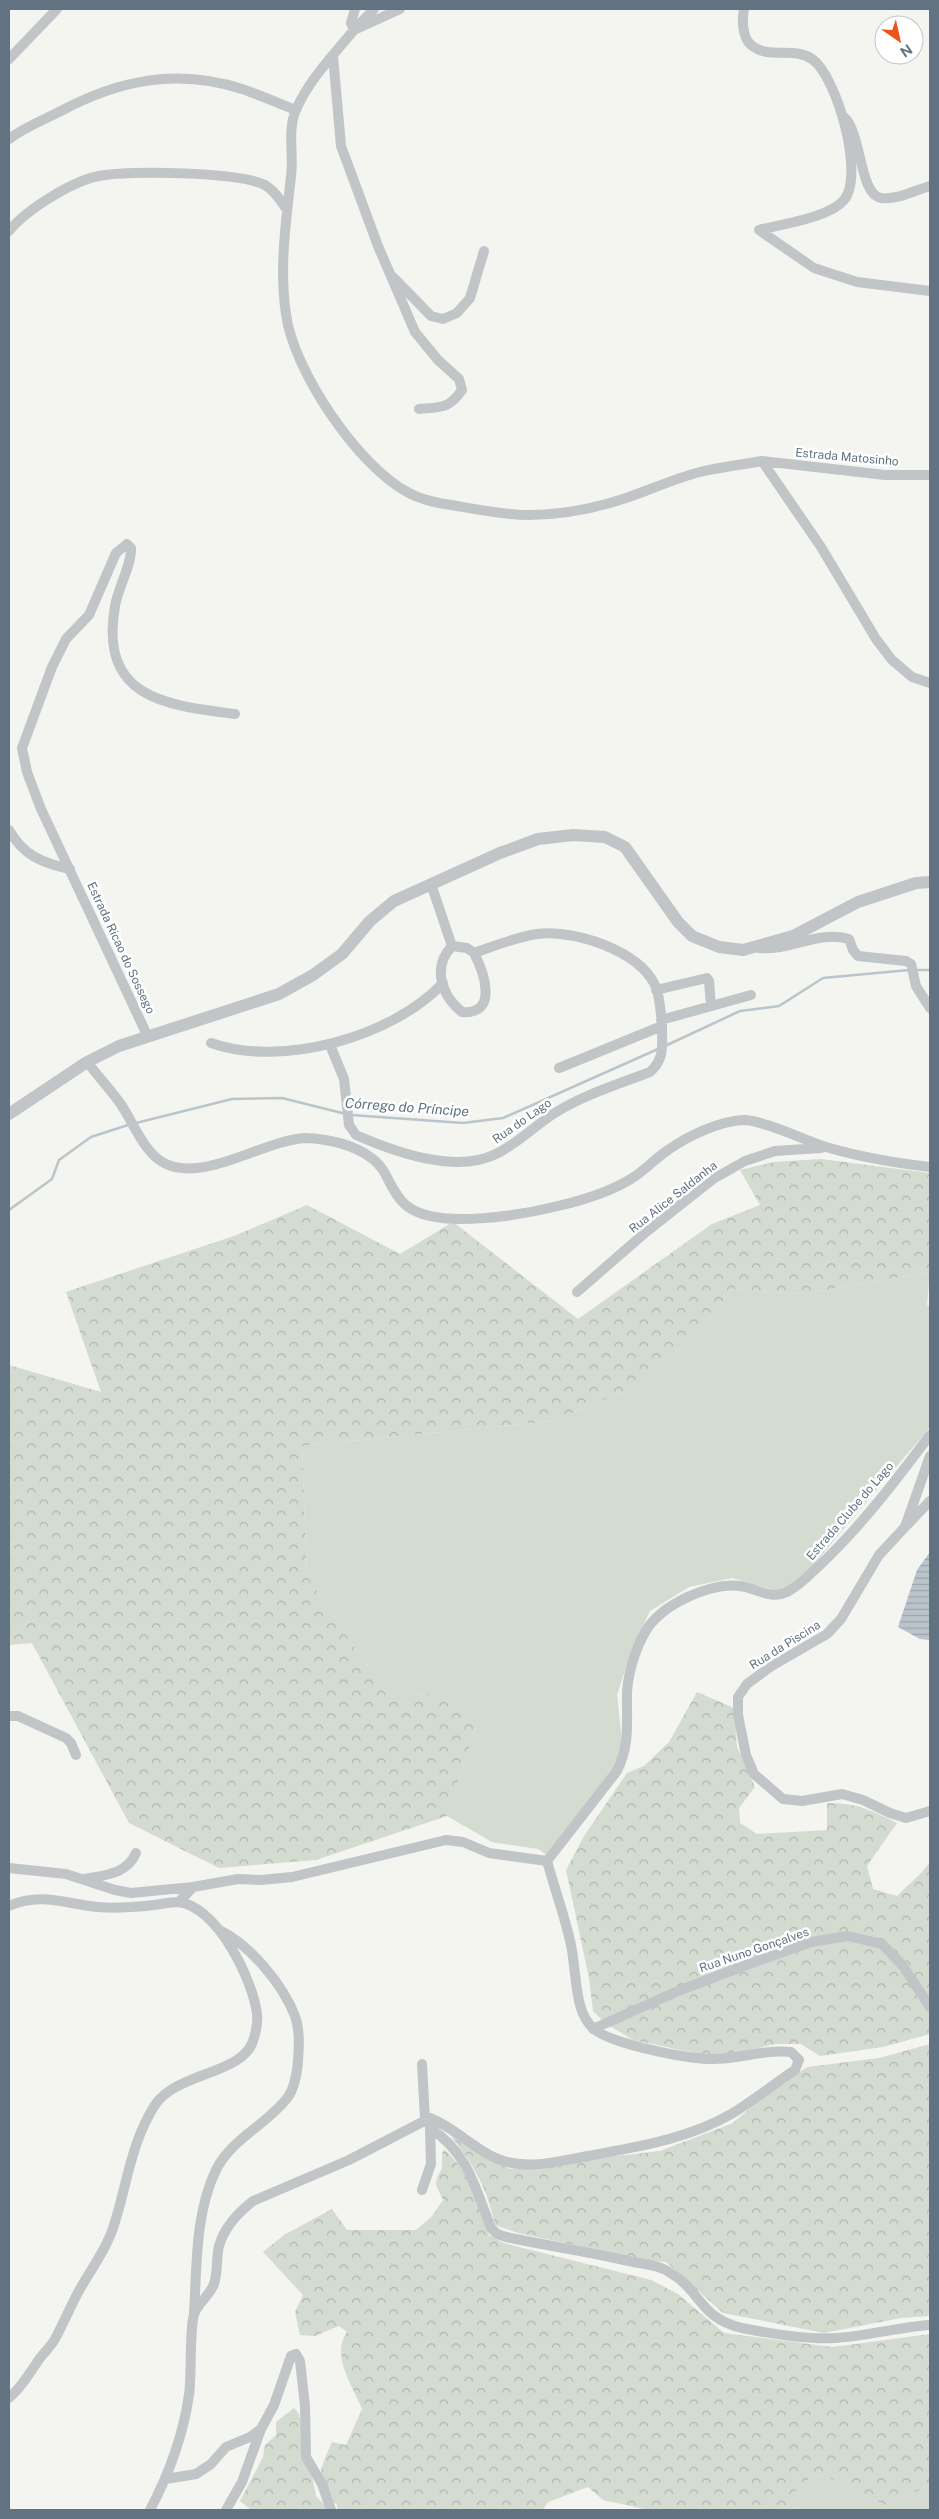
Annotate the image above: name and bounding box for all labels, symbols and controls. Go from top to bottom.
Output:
north arrow [874,15,924,65]
text: N [897,41,915,60]
street label: Estrada Matosinho [795,446,899,469]
street label: Estrada Ricao do Sossego [84,880,158,1016]
water label: Córrego do Príncipe [344,1095,470,1119]
street label: Rua do Lago [490,1095,554,1146]
street label: Rua Alice Saldanha [626,1158,720,1236]
street label: Estrada Clube do Lago [804,1459,897,1563]
street label: Rua da Piscina [747,1618,823,1672]
street label: Rua Nuno Gonçalves [697,1925,811,1975]

